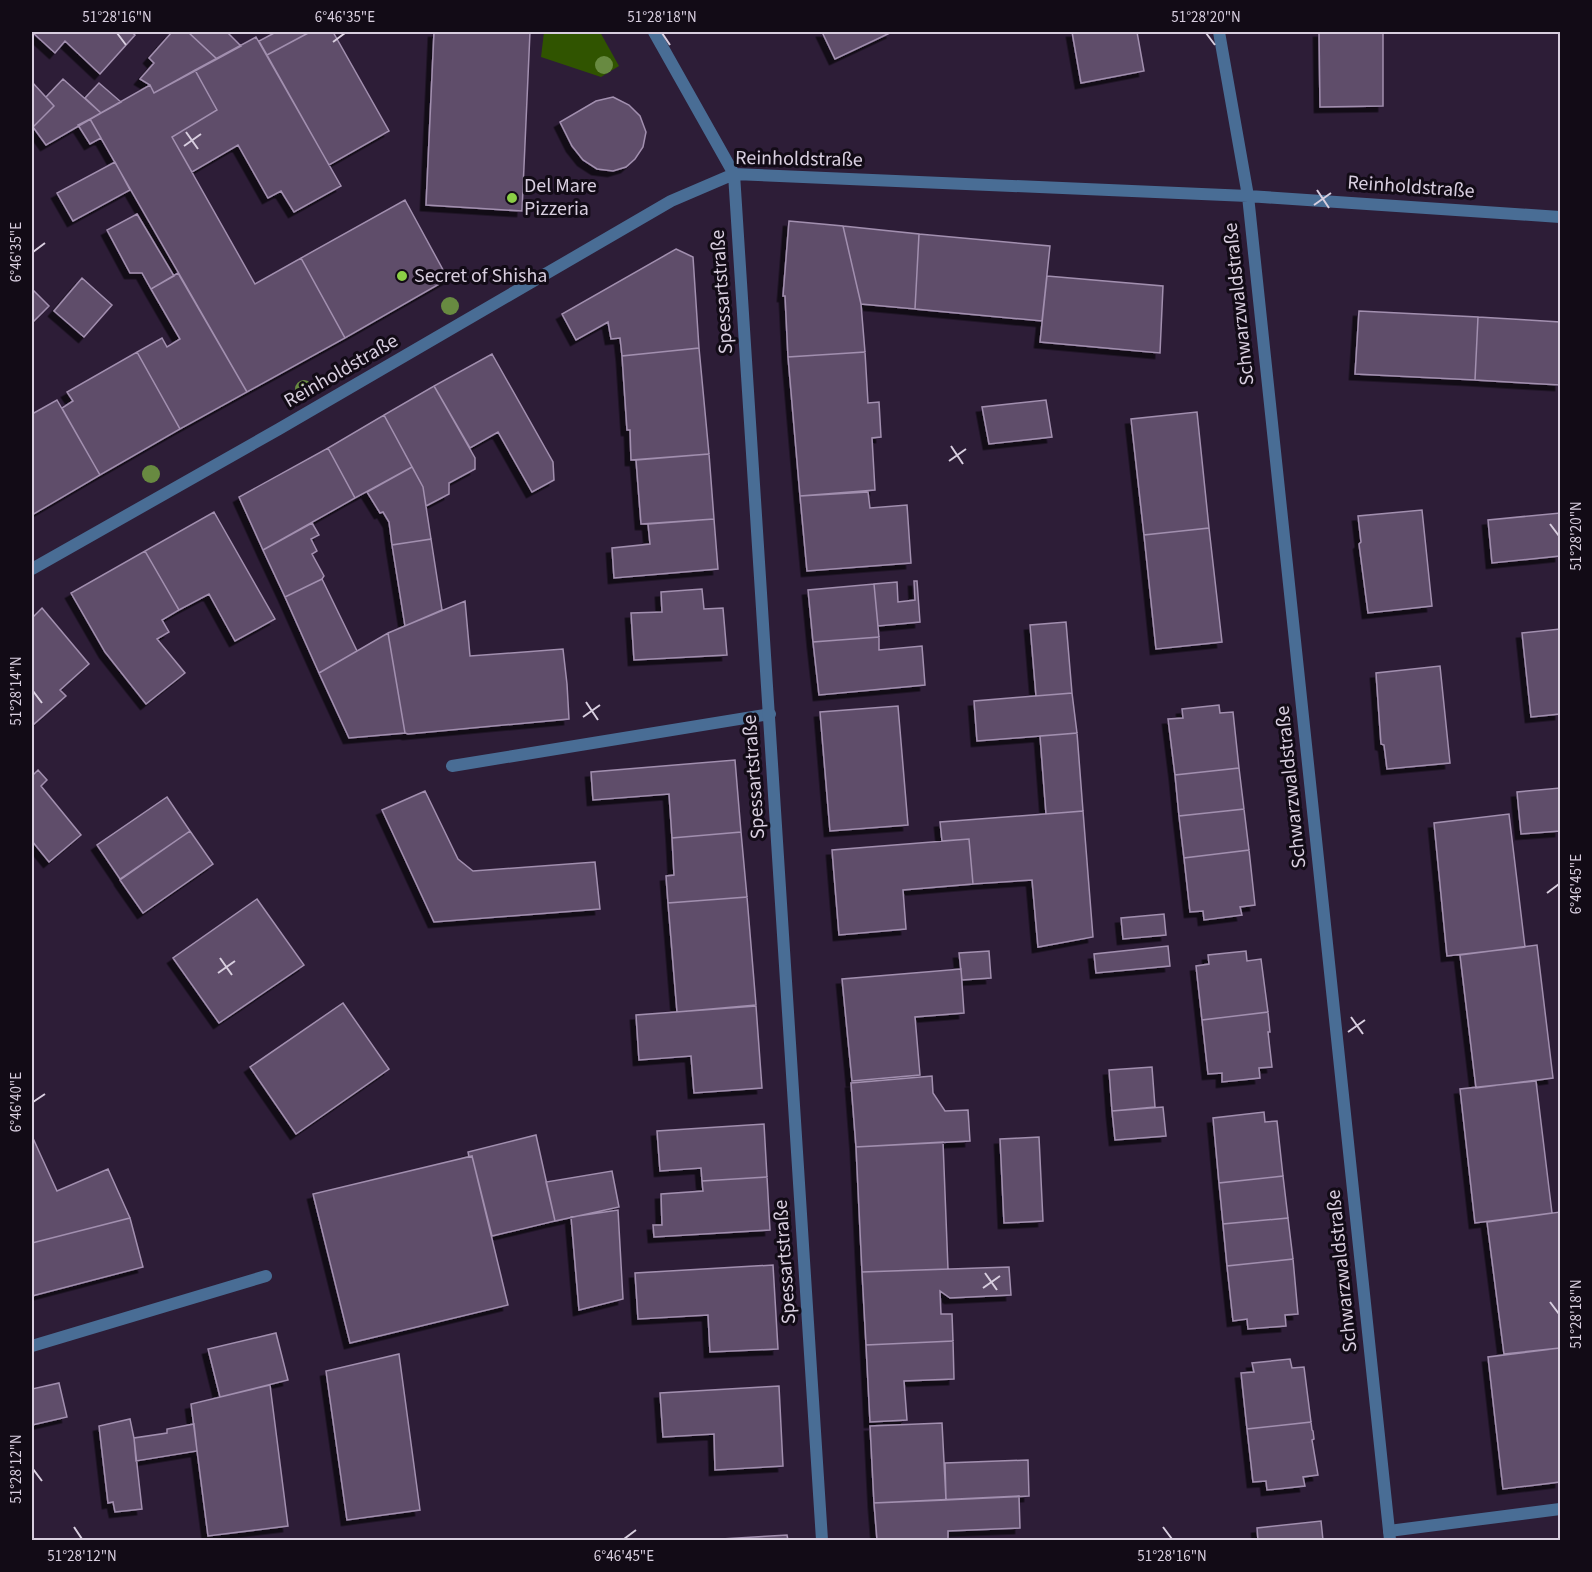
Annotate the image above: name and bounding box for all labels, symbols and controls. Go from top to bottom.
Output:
text: 51°28'16"N [82,7,152,28]
text: 6°46'35"E [315,7,375,28]
text: 51°28'18"N [627,7,697,28]
text: 51°28'20"N [1171,7,1241,28]
street label: Reinholdstraße [735,144,863,174]
street label: Reinholdstraße [1346,169,1476,205]
place label: Del Mare Pizzeria [524,172,597,223]
marker: Del Mare Pizzeria [505,191,519,205]
street label: Schwarzwaldstraße [1217,221,1261,387]
text: 6°46'35"E [6,222,27,282]
street label: Spessartstraße [704,229,740,355]
place label: Secret of Shisha [414,262,547,290]
marker: Secret of Shisha [395,269,409,283]
street label: Reinholdstraße [279,327,403,415]
text: 51°28'20"N [1566,501,1587,571]
text: 51°28'14"N [6,656,27,726]
street label: Schwarzwaldstraße [1269,704,1313,870]
street label: Spessartstraße [736,714,772,840]
text: 6°46'45"E [1566,854,1587,914]
text: 6°46'40"E [6,1072,27,1132]
street label: Schwarzwaldstraße [1320,1188,1364,1354]
street label: Spessartstraße [767,1199,803,1325]
text: 51°28'18"N [1566,1279,1587,1349]
text: 51°28'12"N [6,1434,27,1504]
text: 51°28'12"N [47,1546,117,1567]
text: 6°46'45"E [594,1546,654,1567]
text: 51°28'16"N [1137,1546,1207,1567]

